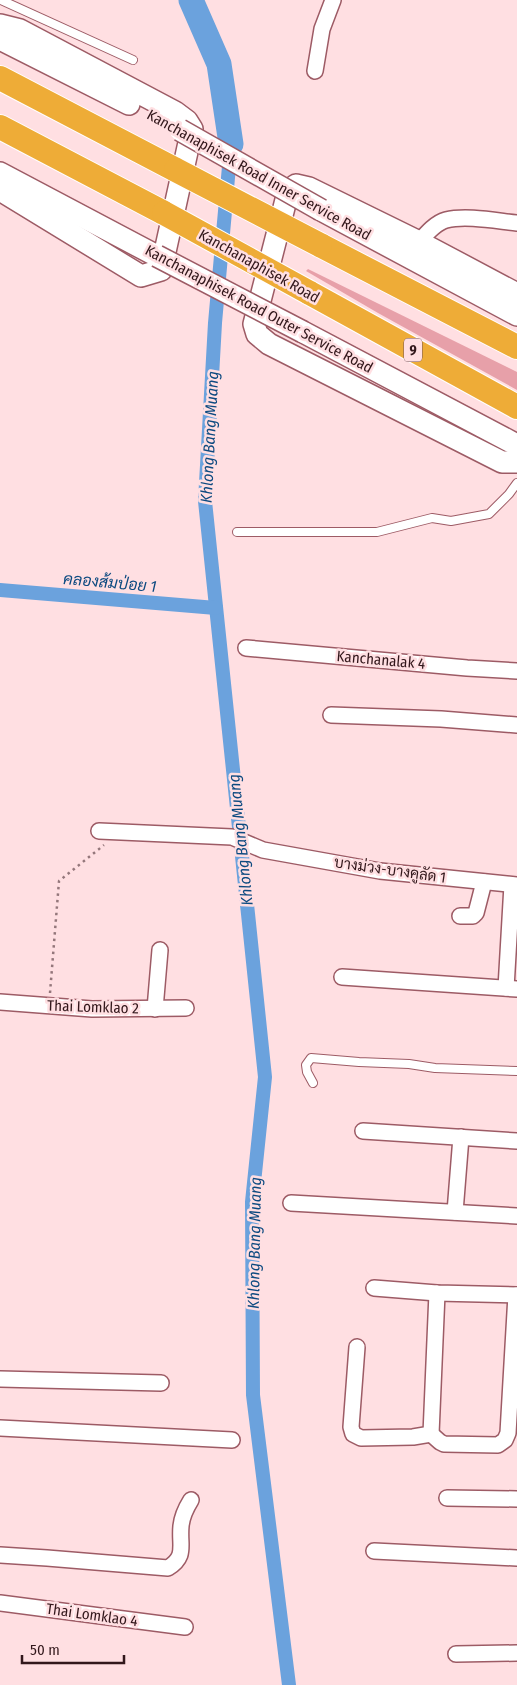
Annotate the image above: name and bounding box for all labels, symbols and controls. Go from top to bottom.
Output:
street label: Kanchanaphisek Road Inner Service Road [144,106,374,244]
street label: Kanchanaphisek Road [196,225,322,307]
street label: Kanchanaphisek Road Outer Service Road [142,241,376,377]
road number: 9 [404,338,422,362]
water label: Khlong Bang Muang [197,371,222,503]
water label: คลองส้มป่อย 1 [62,567,158,596]
street label: Kanchanalak 4 [336,647,426,673]
water label: Khlong Bang Muang [224,773,257,907]
street label: บางม่วง-บางคูลัด 1 [333,852,447,888]
street label: Thai Lomklao 2 [47,996,139,1018]
water label: Khlong Bang Muang [244,1177,265,1309]
street label: Thai Lomklao 4 [45,1600,139,1630]
scale bar [22,1632,125,1664]
text: 50 m [30,1641,60,1659]

